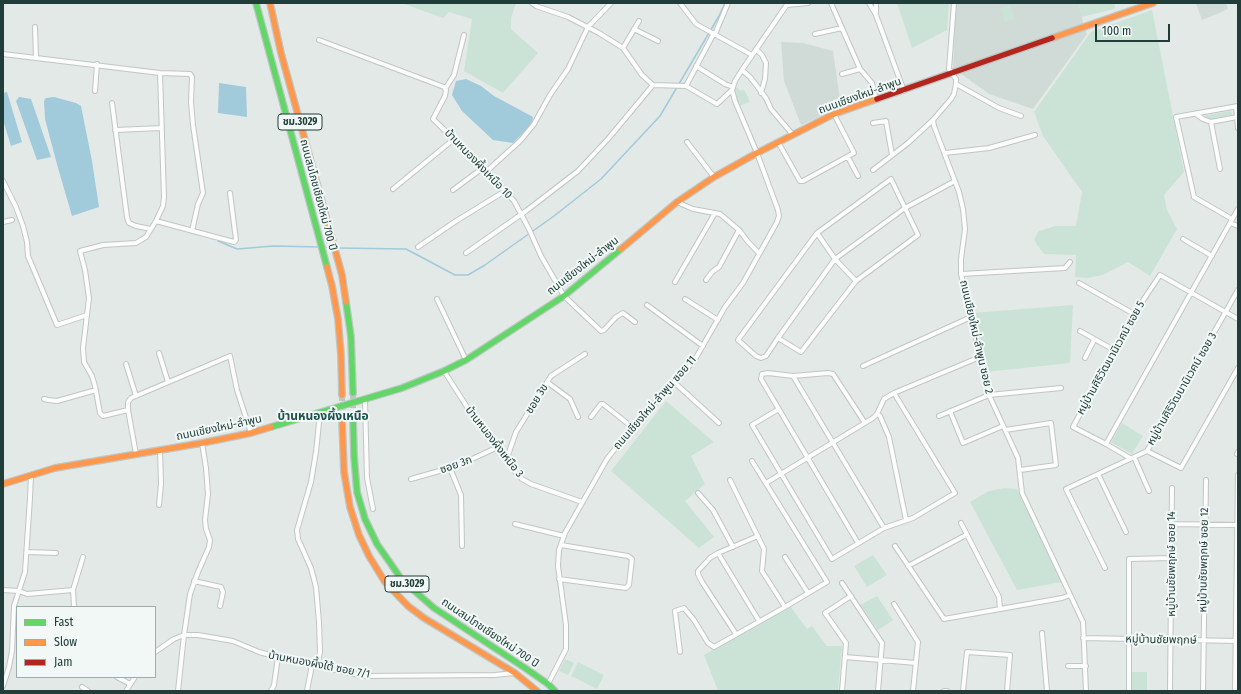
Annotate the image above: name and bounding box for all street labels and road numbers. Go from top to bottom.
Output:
street label: ถนนเชียงใหม่-ลำพูน [817,75,903,117]
road number: ชม.3029 [278,114,322,130]
street label: บ้านหนองผึ้งเหนือ 10 [441,126,515,202]
street label: ถนนสมโภชเชียงใหม่ 700 ปี [297,138,339,252]
street label: ถนนเชียงใหม่-ลำพูน [545,234,621,298]
street label: ถนนเชียงใหม่-ลำพูน ซอย 2 [956,279,996,395]
street label: หมู่บ้านศิริวัฒนานิเวศน์ ซอย 5 [1074,299,1148,417]
street label: หมู่บ้านศิริวัฒนานิเวศน์ ซอย 3 [1144,330,1220,448]
street label: ถนนเชียงใหม่-ลำพูน ซอย 11 [611,353,699,453]
street label: ซอย 3ข [523,382,551,416]
street label: บ้านหนองผึ้งเหนือ 3 [462,404,526,480]
street label: ถนนเชียงใหม่-ลำพูน [175,412,263,444]
street label: ซอย 3ก [438,453,474,477]
street label: หมู่บ้านชัยพฤกษ์ ซอย 12 [1196,507,1212,613]
street label: หมู่บ้านชัยพฤกษ์ ซอย 14 [1165,511,1179,617]
road number: ชม.3029 [385,576,429,592]
street label: ถนนสมโภชเชียงใหม่ 700 ปี [439,595,541,671]
street label: หมู่บ้านชัยพฤกษ์ [1125,633,1197,647]
street label: บ้านหนองผึ้งใต้ ซอย 7/1 [267,649,371,681]

